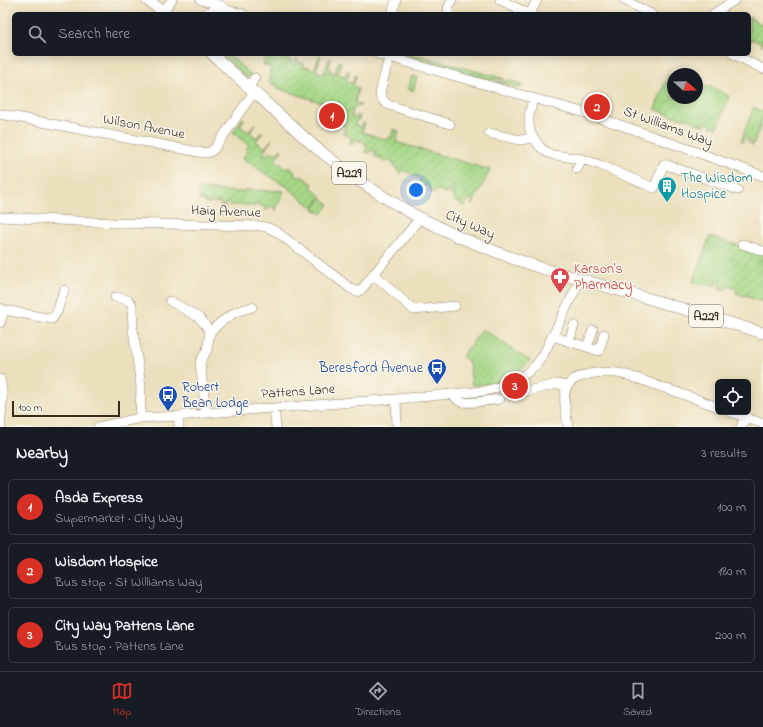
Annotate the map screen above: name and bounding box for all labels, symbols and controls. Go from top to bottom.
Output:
search box [12,12,751,56]
icon: search [26,23,48,45]
text: Search here [58,23,130,45]
north arrow [667,68,703,104]
pin: 2 [584,92,610,122]
pin: 1 [319,101,345,131]
street label: St Williams Way [620,101,716,154]
street label: Wilson Avenue [101,109,187,145]
road number: A229 [332,162,366,184]
place label: The Wisdom Hospice [681,168,753,205]
building icon: The Wisdom Hospice [656,175,678,203]
your location [406,180,426,200]
street label: Haig Avenue [191,200,262,225]
street label: City Way [441,205,498,246]
place label: Karson's Pharmacy [574,259,632,297]
pharmacy icon: Karson's Pharmacy [549,266,571,294]
road number: A229 [689,305,723,327]
bus stop icon: Beresford Avenue [426,357,448,385]
place label: Beresford Avenue [318,358,424,379]
pin: 3 [502,371,528,401]
place label: Robert Bean Lodge [181,377,249,415]
street label: Pattens Lane [260,379,336,405]
map controls [715,379,751,415]
button: locate [715,379,751,415]
bus stop icon: Robert Bean Lodge [157,384,179,412]
scale bar [12,399,120,418]
text: 100 m [18,400,42,416]
text: Nearby [16,441,68,466]
text: 3 results [701,444,747,463]
text: Asda Express [55,487,143,509]
text: 1 [28,498,32,517]
text: 100 m [717,498,746,517]
text: Supermarket · City Way [55,509,183,528]
text: Wisdom Hospice [55,551,158,573]
text: 2 [27,562,33,581]
text: 180 m [718,562,746,581]
text: Bus stop · St Williams Way [55,573,202,592]
text: City Way Pattens Lane [55,615,194,637]
text: 3 [27,626,33,645]
text: 200 m [715,626,746,645]
text: Bus stop · Pattens Lane [55,637,184,656]
tab: Map [111,680,133,720]
tab: Directions [355,680,401,720]
tab: Saved [623,680,652,720]

